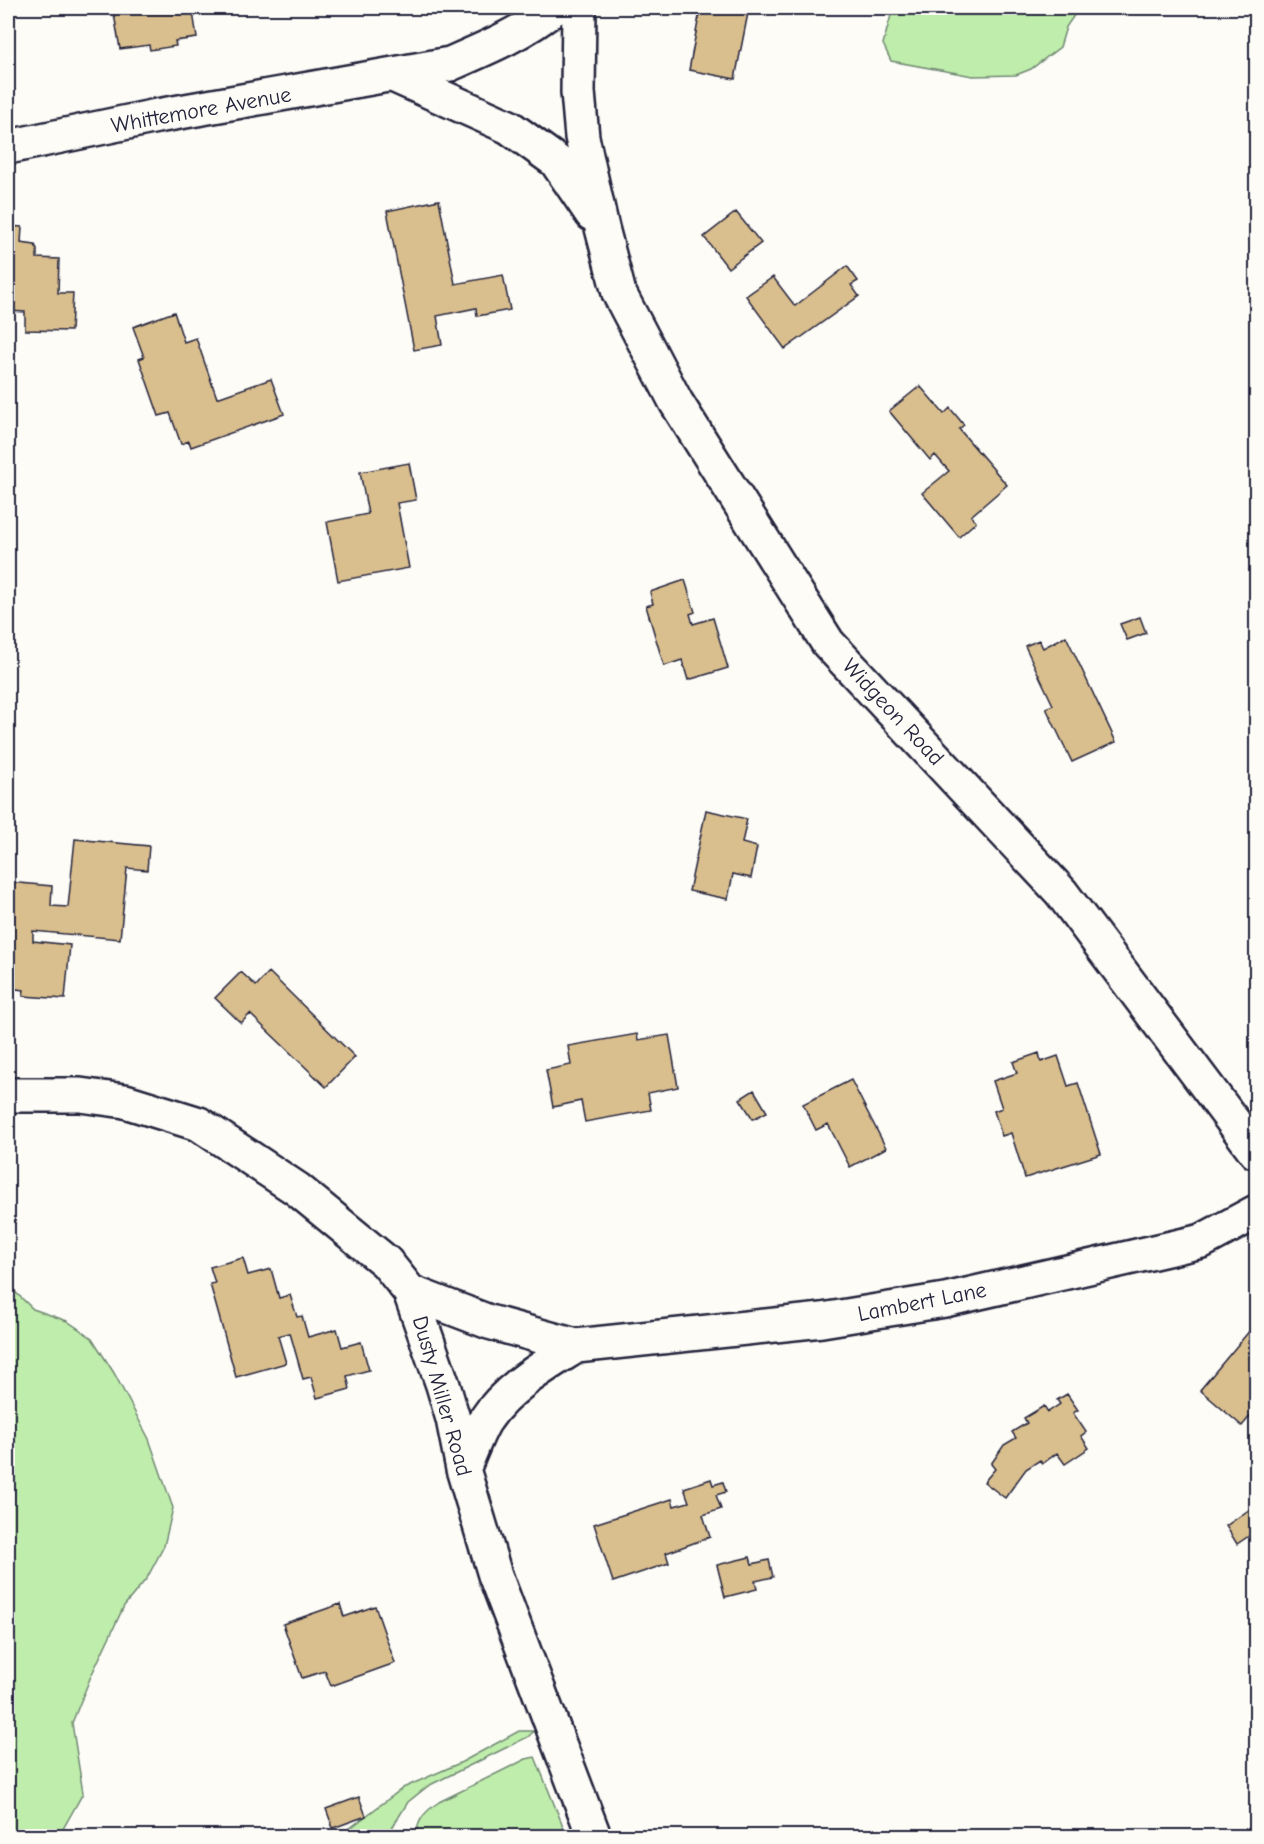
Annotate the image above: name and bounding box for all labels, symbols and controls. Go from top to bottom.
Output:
street label: Whittemore Avenue [109,81,293,139]
street label: Widgeon Road [837,653,949,771]
street label: Lambert Lane [855,1277,989,1327]
street label: Dusty Miller Road [407,1313,477,1479]

